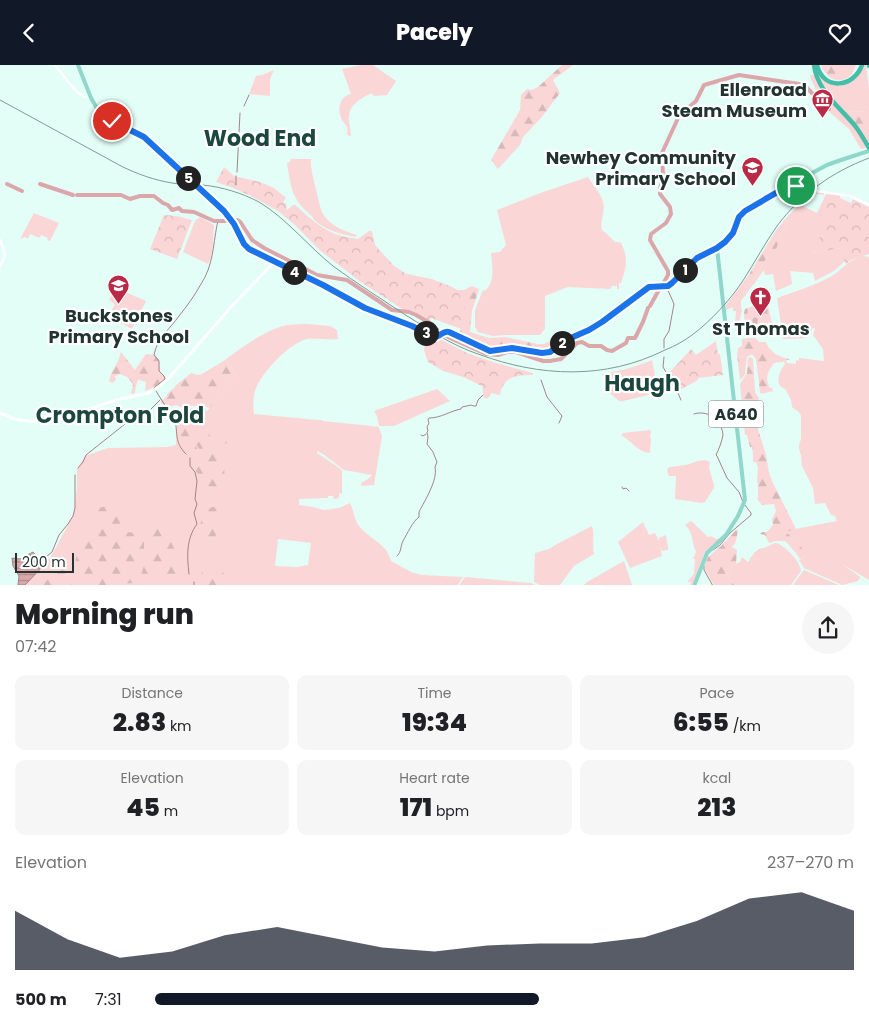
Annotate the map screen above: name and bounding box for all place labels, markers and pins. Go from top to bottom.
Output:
place label: Ellenroad Steam Museum [661,77,807,123]
museum icon: Ellenroad Steam Museum [811,87,835,118]
pin [91,100,133,142]
place label: Newhey Community Primary School [546,145,737,191]
school or university icon: Newhey Community Primary School [740,155,764,186]
pin: 5 [176,165,200,191]
pin [775,165,817,207]
pin: 1 [672,257,698,283]
pin: 4 [282,259,306,285]
school or university icon: Buckstones Primary School [107,273,131,304]
church icon: St Thomas [749,286,773,317]
place label: Buckstones Primary School [49,303,189,349]
place label: St Thomas [712,316,810,341]
pin: 3 [414,321,438,345]
pin: 2 [550,331,574,355]

